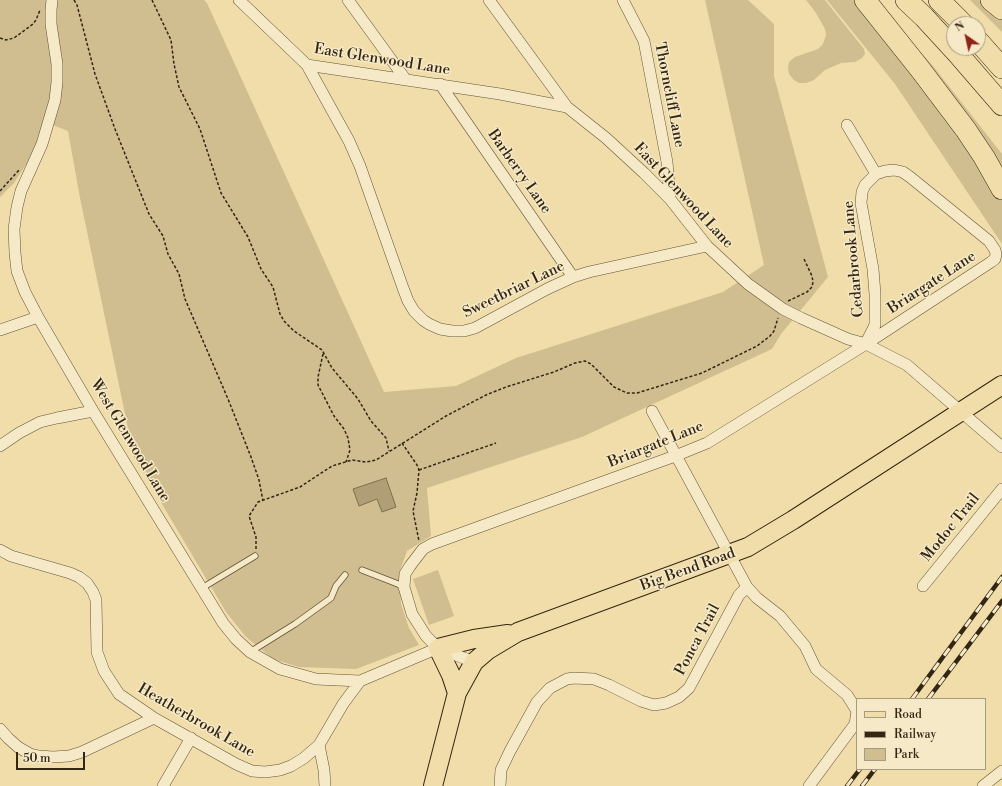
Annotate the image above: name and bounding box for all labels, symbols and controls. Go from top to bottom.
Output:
north arrow [946,16,986,56]
text: N [952,19,967,35]
street label: East Glenwood Lane [313,40,451,80]
street label: Thorncliff Lane [650,41,688,149]
street label: Barberry Lane [483,126,555,218]
street label: East Glenwood Lane [629,139,737,253]
street label: Cedarbrook Lane [840,200,868,318]
street label: Briargate Lane [885,248,979,318]
street label: Sweetbriar Lane [460,258,568,322]
street label: West Glenwood Lane [86,376,174,506]
street label: Briargate Lane [606,418,706,472]
street label: Modoc Trail [918,490,984,566]
street label: Big Bend Road [638,544,738,596]
street label: Ponca Trail [672,601,724,679]
street label: Heatherbrook Lane [134,680,258,762]
legend [856,698,986,770]
text: Road [894,707,922,722]
text: Railway [894,727,936,742]
scale bar [18,744,87,770]
text: Park [894,747,919,762]
text: 50 m [23,751,51,766]

